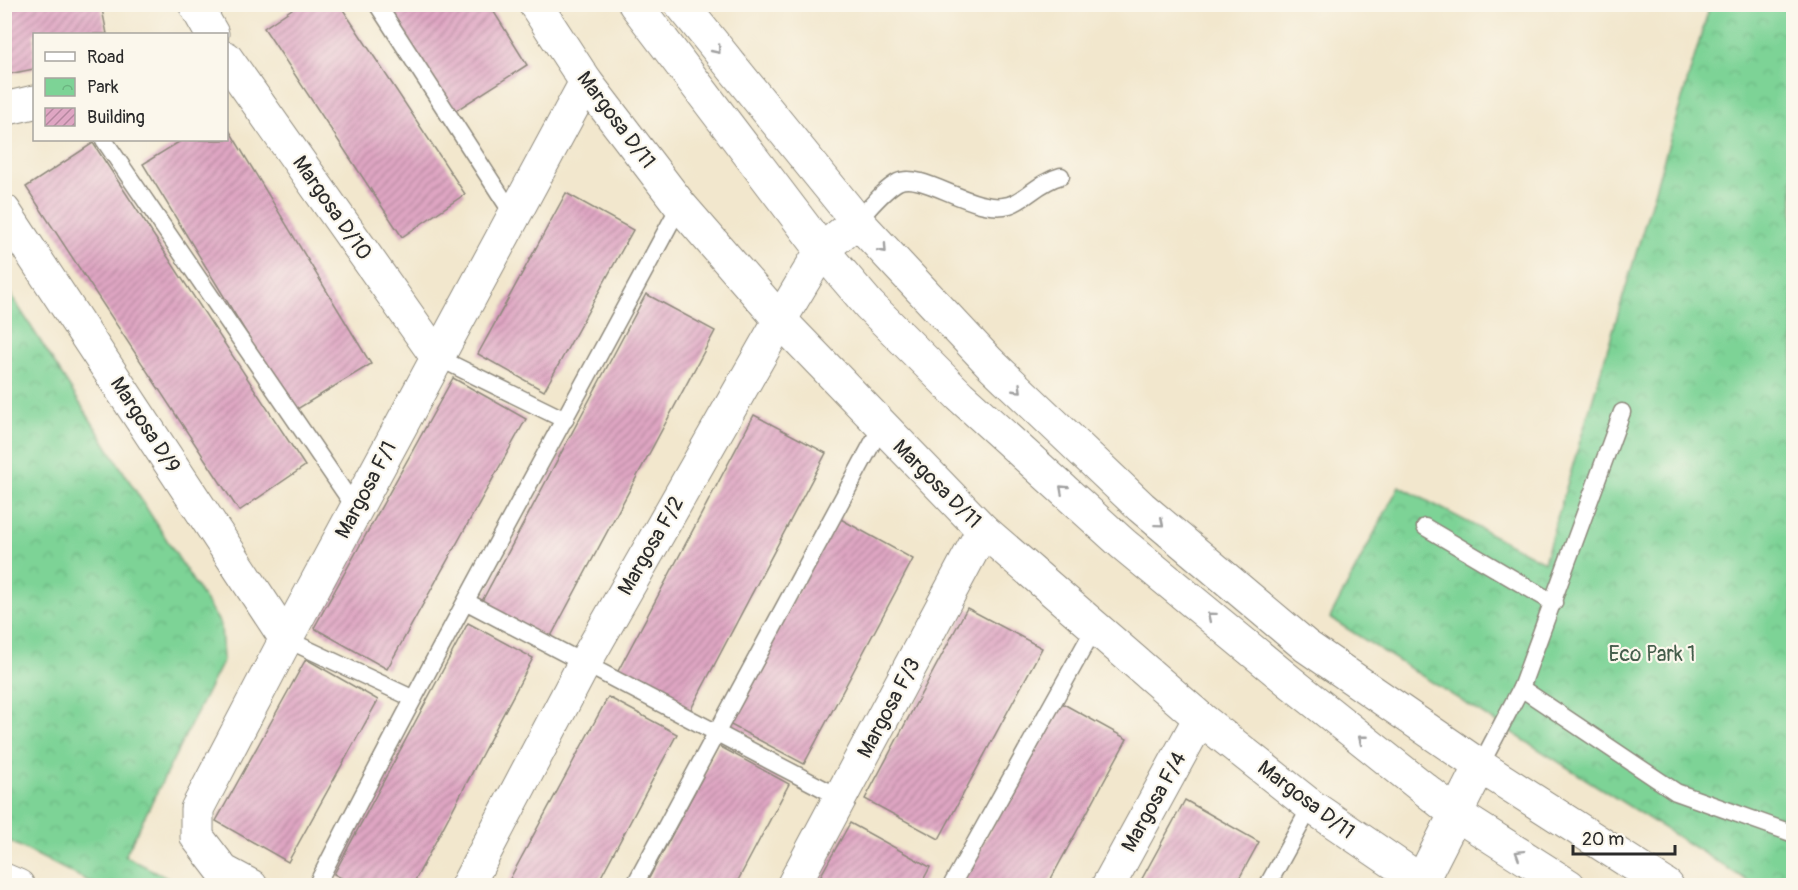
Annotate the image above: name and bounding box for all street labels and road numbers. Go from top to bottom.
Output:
street label: Margosa D/11 [571,66,661,174]
street label: Margosa D/10 [286,151,378,265]
street label: Margosa D/9 [104,372,186,478]
street label: Margosa D/11 [887,434,987,534]
street label: Margosa F/1 [329,437,403,543]
street label: Margosa F/2 [612,492,690,600]
street label: Margosa F/3 [851,653,927,763]
street label: Margosa F/4 [1115,747,1193,857]
street label: Margosa D/11 [1252,755,1360,845]

